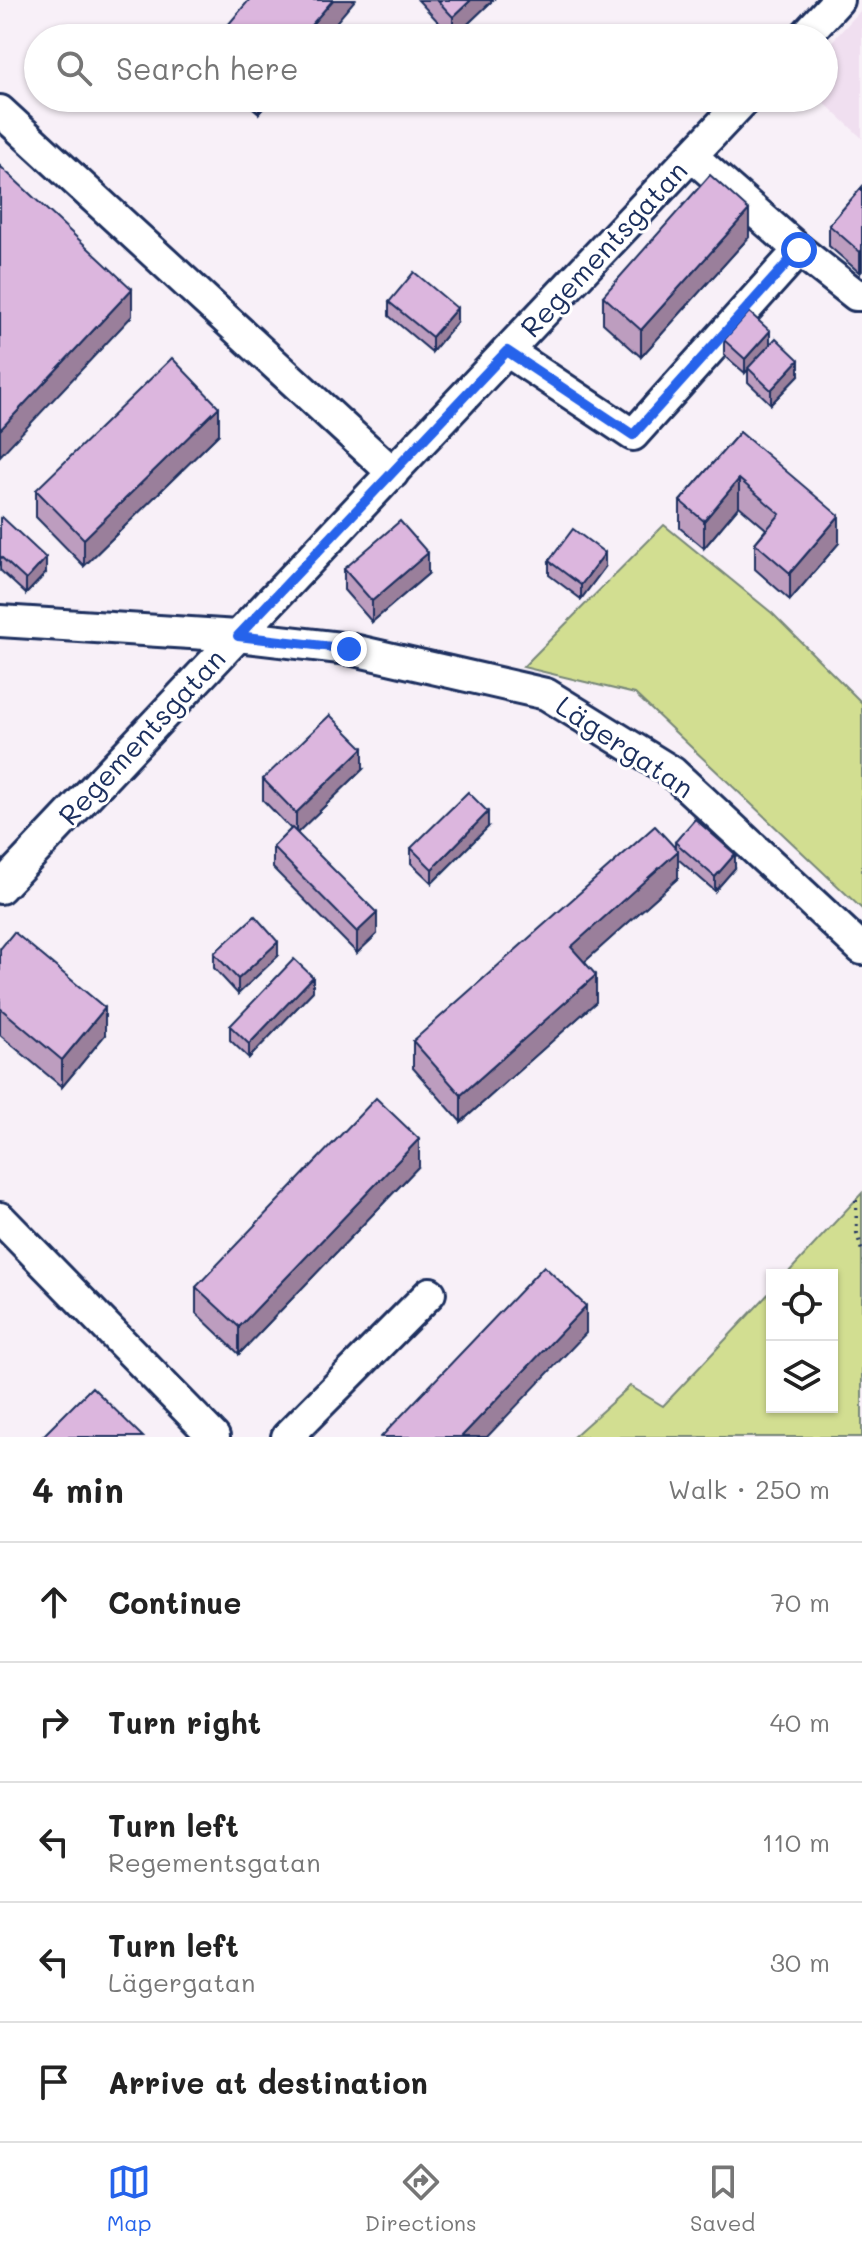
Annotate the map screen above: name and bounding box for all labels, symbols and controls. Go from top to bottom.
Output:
search box [24,24,838,112]
icon: search [52,46,96,90]
text: Search here [116,48,299,88]
street label: Regementsgatan [512,152,694,344]
route start [781,232,817,268]
route end [331,631,367,667]
street label: Regementsgatan [50,640,232,832]
street label: Lägergatan [550,687,701,805]
map controls [766,1269,838,1413]
button: locate [766,1269,838,1341]
button: layers [766,1341,838,1413]
text: 4 min [32,1467,124,1512]
text: Walk · 250 m [668,1472,830,1506]
icon: ahead [32,1580,76,1624]
text: Continue [108,1582,241,1622]
text: 70 m [770,1585,830,1619]
icon: right [32,1700,76,1744]
text: Turn right [108,1702,261,1742]
text: 40 m [770,1705,830,1739]
text: Turn left [108,1805,239,1845]
icon: left [32,1820,76,1864]
text: 110 m [762,1825,830,1859]
text: Regementsgatan [108,1845,321,1879]
text: Turn left [108,1925,239,1965]
icon: left [32,1940,76,1984]
text: 30 m [770,1945,830,1979]
text: Lägergatan [108,1965,255,1999]
icon: arrive [32,2060,76,2104]
text: Arrive at destination [108,2062,428,2102]
tab: Map [107,2160,152,2237]
tab: Directions [365,2160,477,2237]
tab: Saved [690,2160,755,2237]

